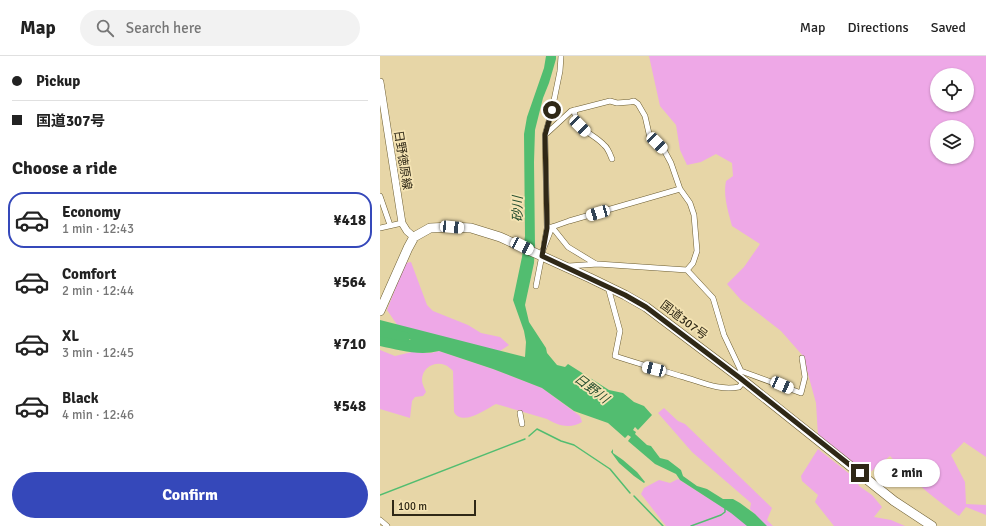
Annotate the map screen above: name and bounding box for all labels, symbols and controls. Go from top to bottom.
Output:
search box [80,10,360,46]
text: Map [20,16,56,40]
icon: search [94,17,116,39]
text: Search here [126,19,201,37]
text: Map [800,19,826,36]
text: Directions [848,19,909,36]
text: Saved [931,19,966,36]
map controls [930,68,974,164]
button: locate [930,68,974,112]
text: Pickup [36,72,80,90]
route start [543,101,561,119]
text: 国道307号 [36,112,105,130]
car [567,113,593,139]
button: layers [930,120,974,164]
street label: 日野徳原線 [390,129,415,191]
car [644,130,670,156]
text: Choose a ride [12,157,117,179]
water label: 砂川 [510,194,526,222]
icon: car [14,202,50,238]
text: Economy [62,203,121,221]
car [585,204,611,222]
text: ¥418 [334,211,366,229]
car [440,220,464,234]
text: 1 min · 12:43 [62,221,134,237]
car [509,235,535,257]
icon: car [14,264,50,300]
text: Comfort [62,265,116,283]
text: ¥564 [334,273,366,291]
text: 2 min · 12:44 [62,283,134,299]
street label: 国道307号 [657,298,710,343]
icon: car [14,326,50,362]
text: XL [62,327,79,345]
text: ¥710 [334,335,366,353]
text: 3 min · 12:45 [62,345,134,361]
car [641,360,667,378]
water label: 日野川 [571,371,613,408]
car [769,375,795,395]
icon: car [14,388,50,424]
text: Black [62,389,99,407]
text: ¥548 [334,397,366,415]
text: 4 min · 12:46 [62,407,134,423]
callout: 2 min [874,459,940,487]
route end [851,464,869,482]
text: 2 min [891,465,923,481]
button: Confirm [12,472,368,518]
scale bar [392,498,476,517]
text: 100 m [398,500,427,513]

